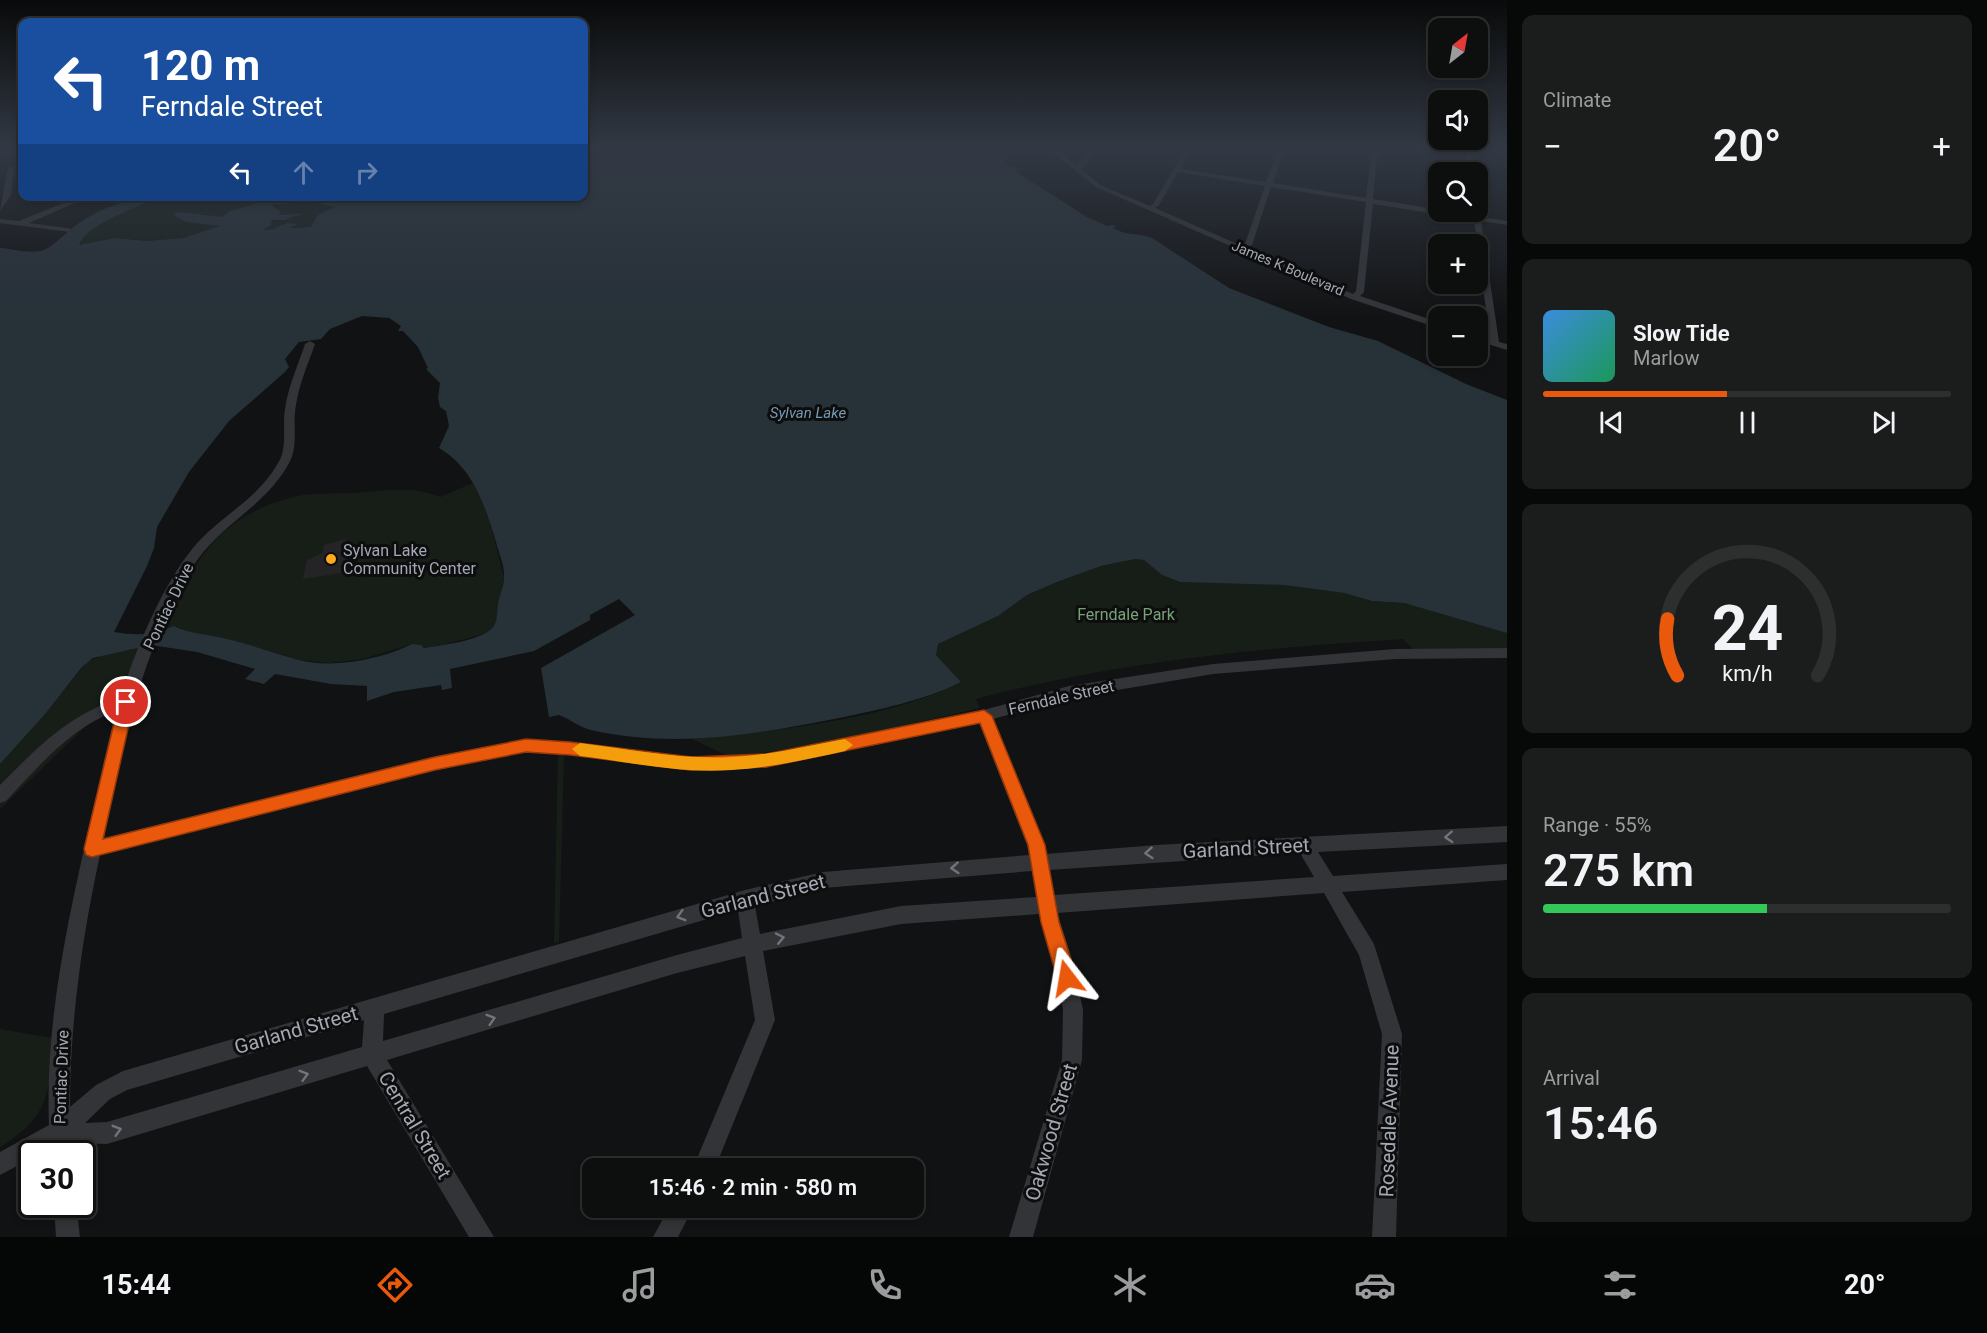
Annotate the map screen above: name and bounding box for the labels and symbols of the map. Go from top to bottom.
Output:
north arrow [1428,18,1488,78]
street label: James K Boulevard [1230,237,1346,299]
water label: Sylvan Lake [770,404,846,422]
place label: Sylvan Lake Community Center [343,541,476,578]
marker: Sylvan Lake Community Center [324,552,338,566]
street label: Pontiac Drive [139,560,198,653]
park label: Ferndale Park [1077,605,1176,624]
pin [100,676,151,727]
street label: Ferndale Street [1007,676,1116,719]
one-way arrow [1444,830,1453,843]
street label: Garland Street [1182,833,1310,863]
one-way arrow [1145,847,1154,860]
one-way arrow [950,861,959,874]
street label: Garland Street [698,869,828,923]
one-way arrow [676,909,687,921]
one-way arrow [775,933,785,946]
position arrow [1035,946,1099,1010]
street label: Garland Street [232,1001,360,1059]
one-way arrow [485,1014,496,1026]
street label: Pontiac Drive [50,1030,73,1124]
street label: Rosedale Avenue [1374,1044,1404,1198]
street label: Oakwood Street [1020,1061,1082,1203]
street label: Central Street [374,1067,456,1183]
one-way arrow [298,1070,309,1082]
one-way arrow [111,1125,122,1137]
speed limit sign: 30 [18,1140,96,1218]

